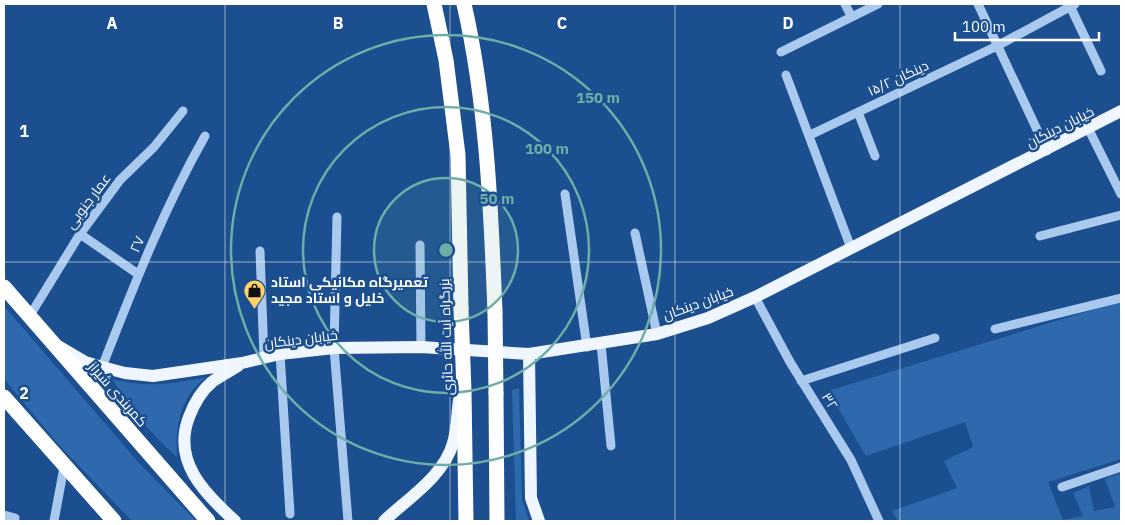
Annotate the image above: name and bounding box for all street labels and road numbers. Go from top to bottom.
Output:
street label: ۱۵/۲ دینکان [865,56,931,100]
street label: خیابان دینکان [1023,102,1097,152]
street label: عمار جنوبی [61,170,115,232]
street label: ۲۷ [125,233,149,255]
street label: بزرگراه آیت الله حائری [435,278,457,396]
street label: خیابان دینکان [660,282,736,324]
street label: خیابان دینکان [263,326,339,352]
street label: کمربندی شیراز [84,357,151,430]
street label: ۳۲ [818,389,842,413]

